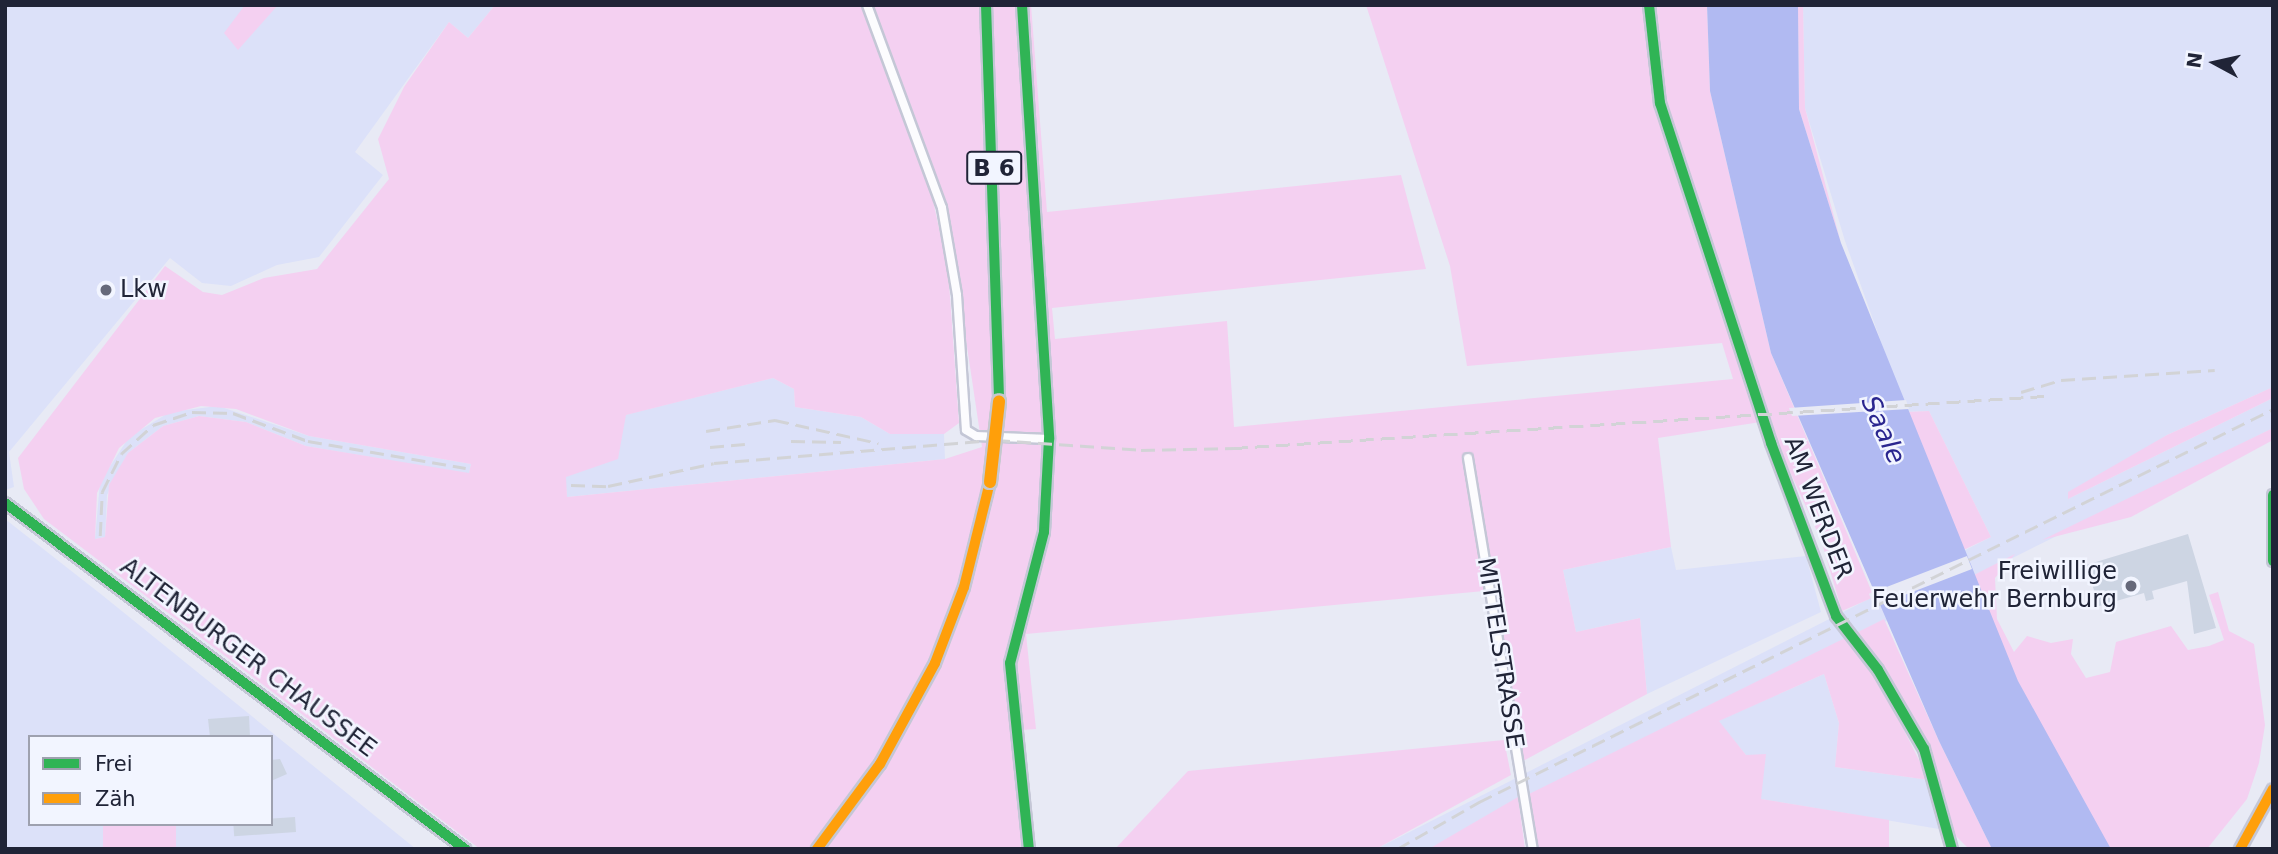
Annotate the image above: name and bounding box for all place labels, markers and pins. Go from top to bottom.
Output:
place label: Lkw [120,276,167,304]
marker: Lkw [98,282,114,298]
place label: Freiwillige Feuerwehr Bernburg [1872,558,2117,614]
marker: Freiwillige Feuerwehr Bernburg [2123,578,2139,594]

